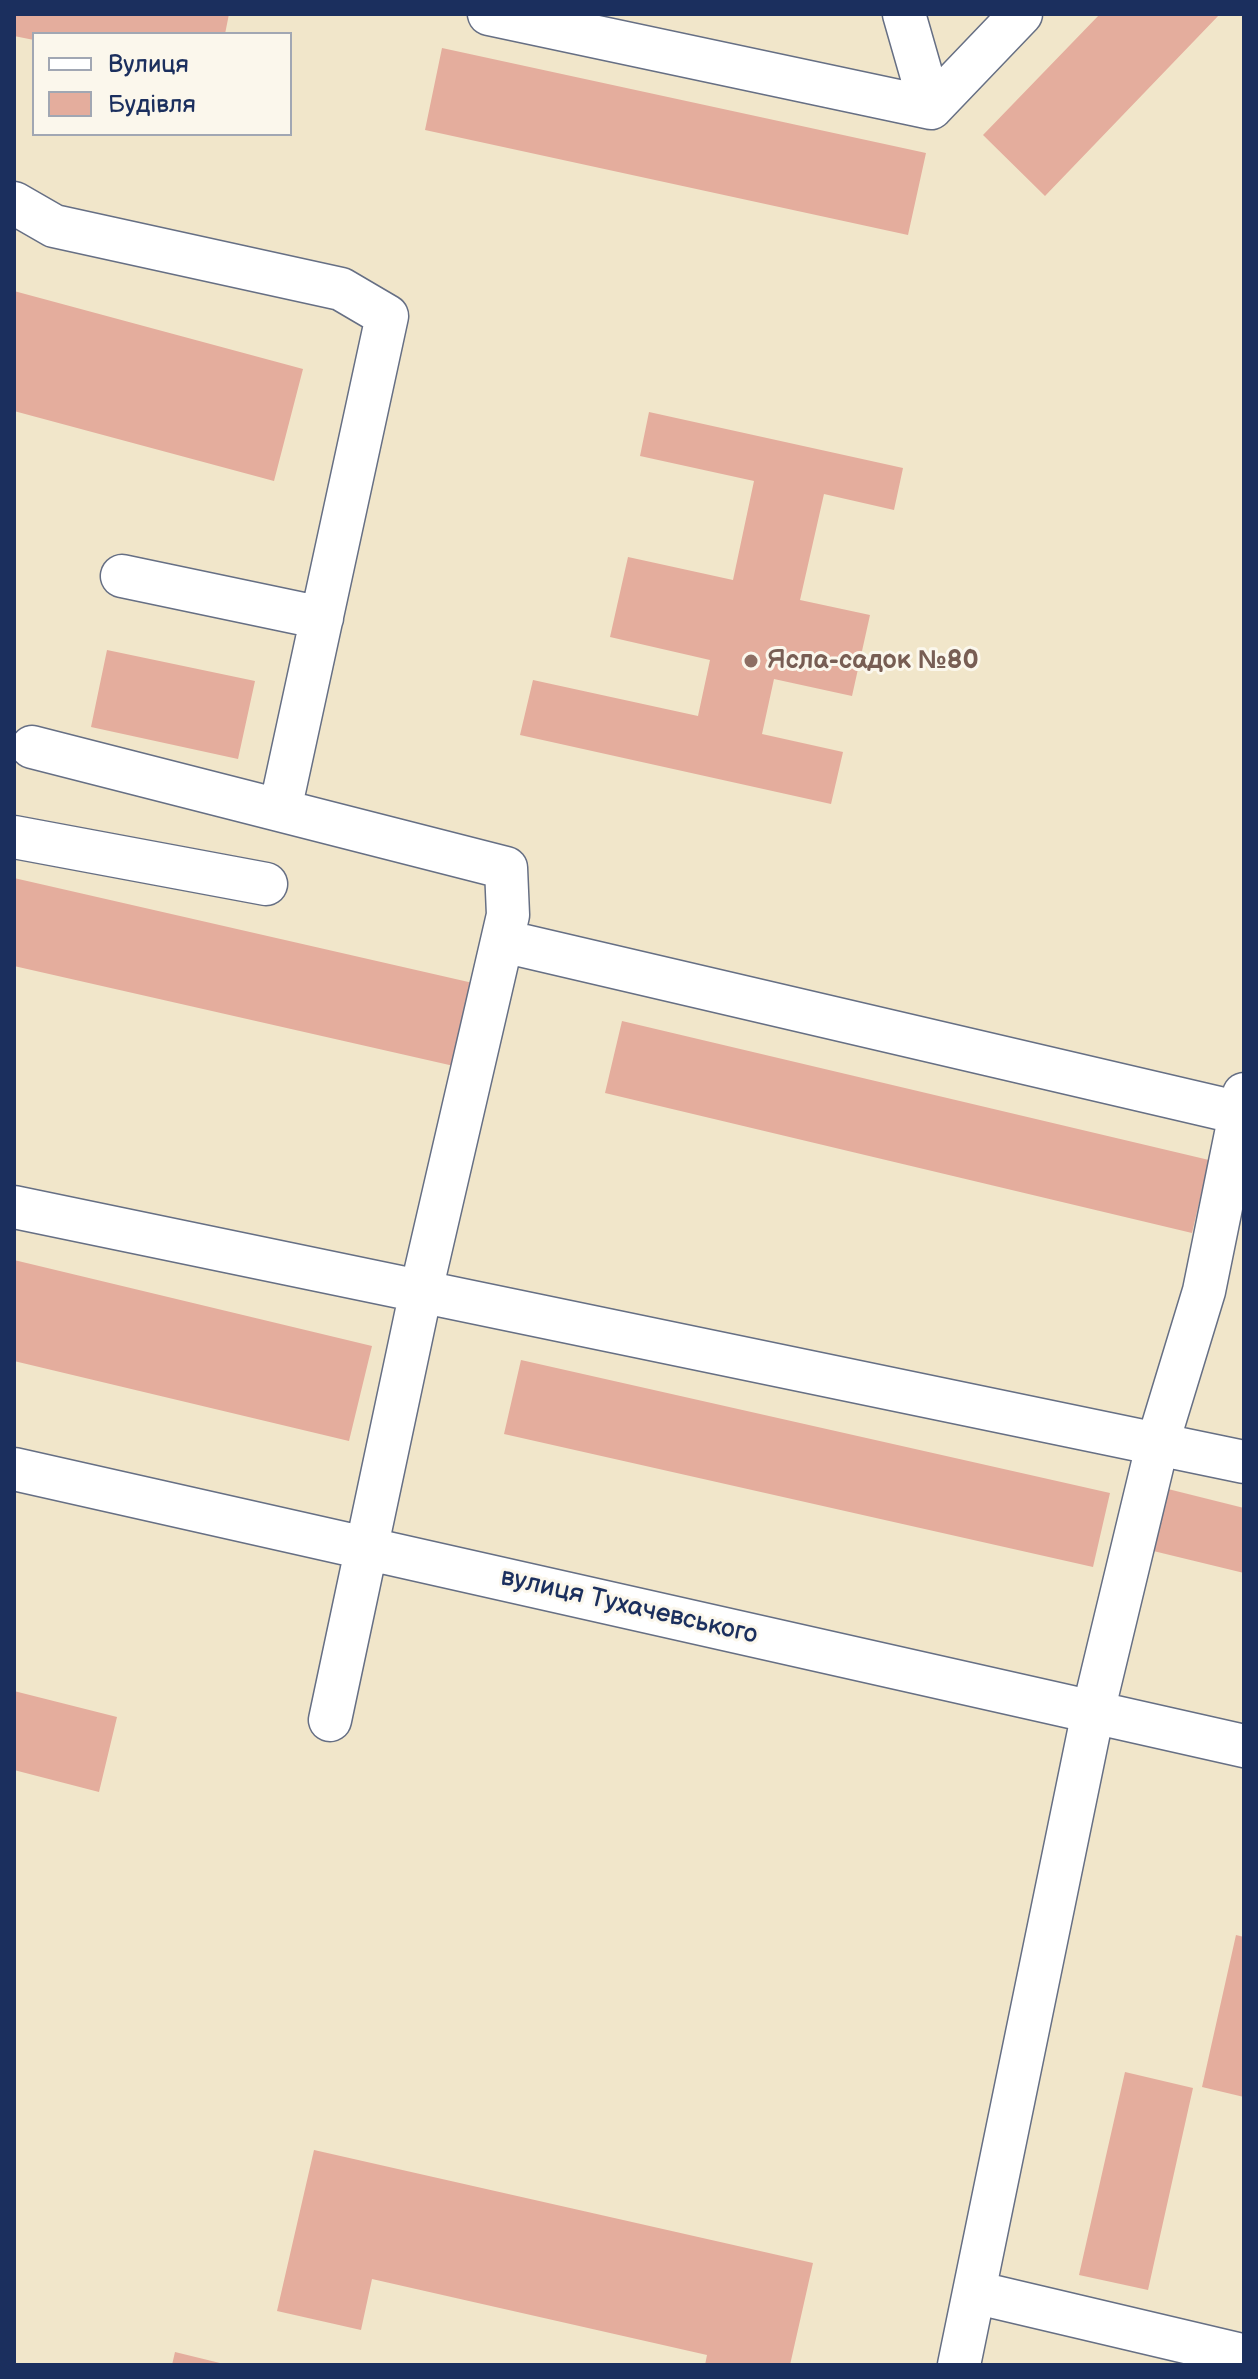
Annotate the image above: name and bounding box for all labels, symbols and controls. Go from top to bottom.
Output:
legend [32,32,292,136]
text: Вулиця [108,50,189,79]
text: Будівля [108,90,196,119]
place label: Ясла-садок №80 [767,645,979,677]
marker: Ясла-садок №80 [742,652,760,670]
street label: вулиця Тухачевського [497,1562,761,1652]

